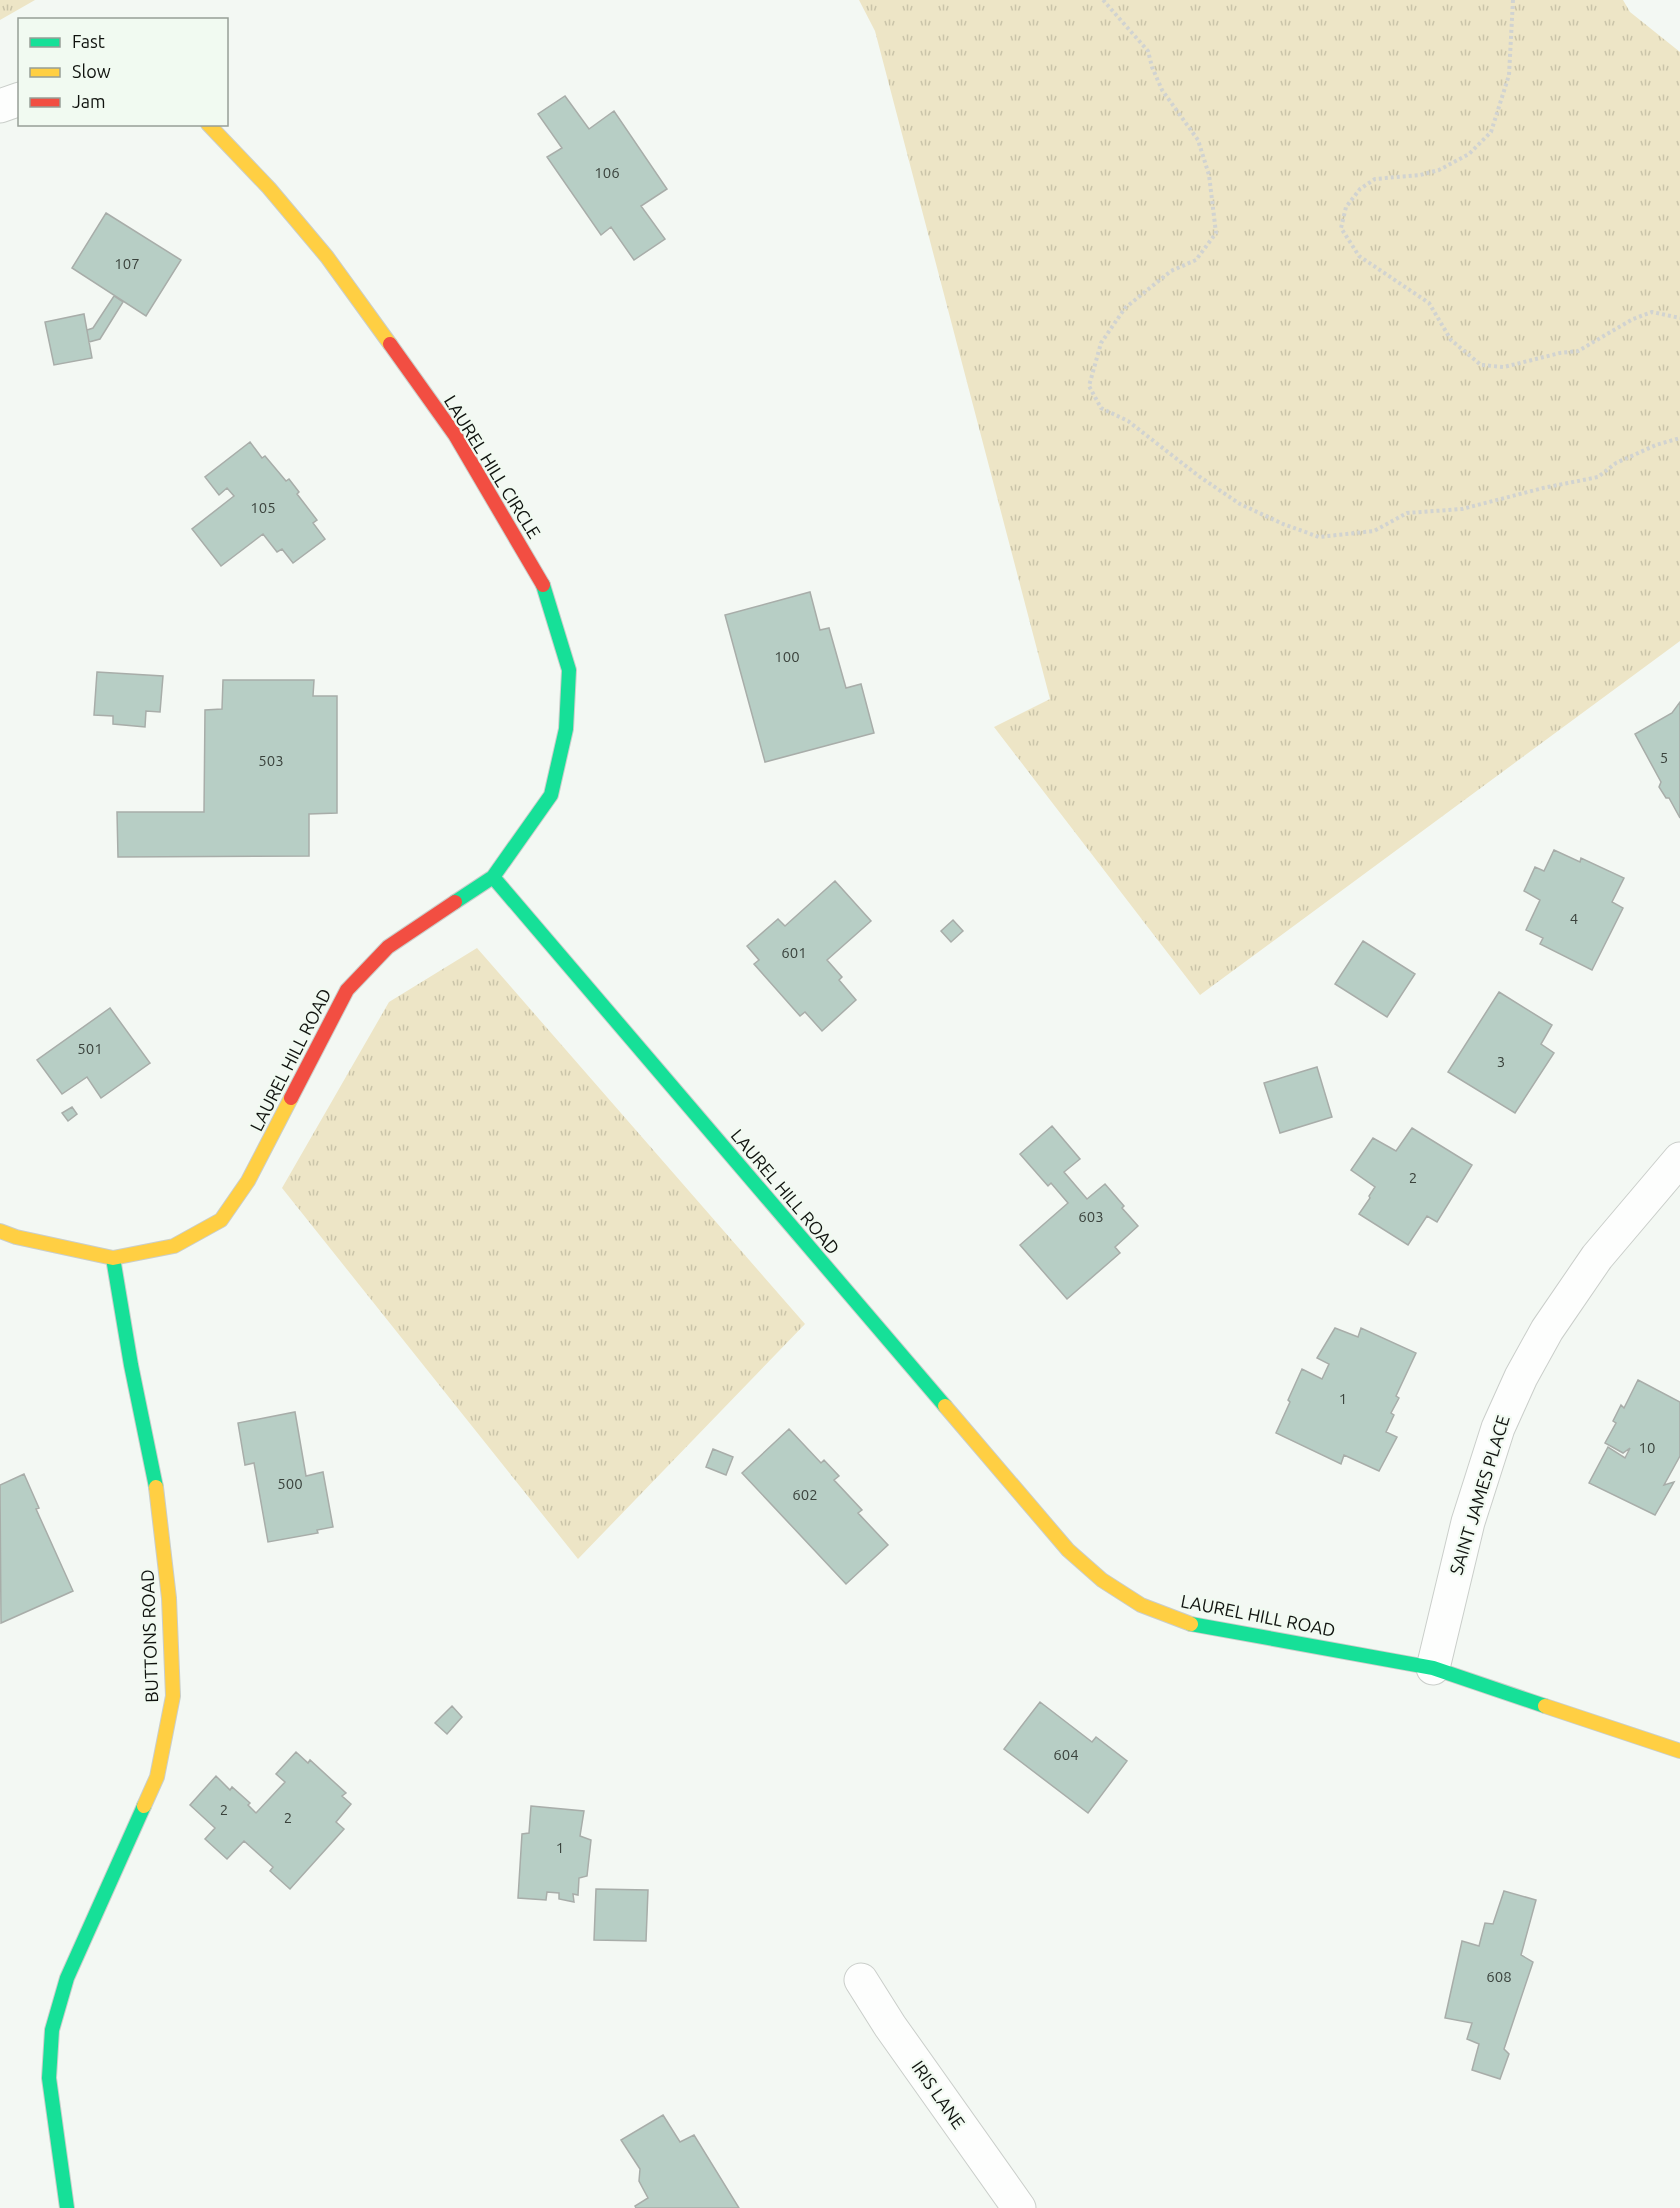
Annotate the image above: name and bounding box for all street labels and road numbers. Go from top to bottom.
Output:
street label: LAUREL HILL CIRCLE [441,391,545,542]
street label: LAUREL HILL ROAD [246,985,335,1134]
street label: LAUREL HILL ROAD [728,1125,844,1258]
street label: SAINT JAMES PLACE [1445,1413,1513,1577]
street label: BUTTONS ROAD [137,1569,161,1703]
street label: LAUREL HILL ROAD [1179,1590,1337,1640]
street label: IRIS LANE [908,2057,969,2132]

